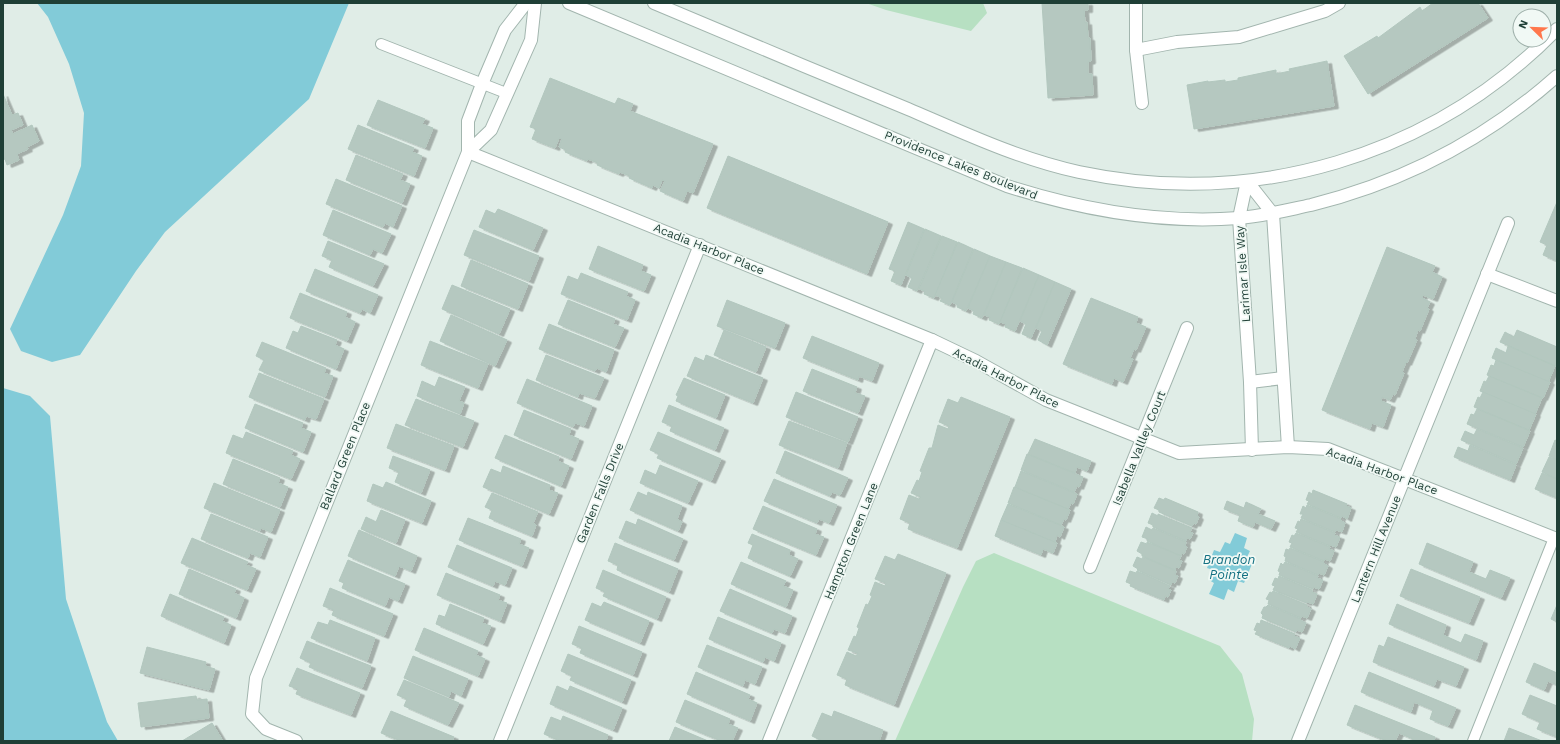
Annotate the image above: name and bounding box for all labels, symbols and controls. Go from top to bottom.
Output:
north arrow [1512,8,1552,48]
text: N [1516,18,1531,31]
street label: Providence Lakes Boulevard [882,128,1040,202]
street label: Acadia Harbor Place [652,220,766,278]
street label: Larimar Isle Way [1233,224,1253,323]
street label: Acadia Harbor Place [950,345,1062,411]
street label: Isabella Vallley Court [1110,389,1168,507]
street label: Ballard Green Place [317,400,373,512]
street label: Garden Falls Drive [573,441,627,545]
street label: Acadia Harbor Place [1324,444,1440,498]
street label: Hampton Green Lane [821,480,881,602]
street label: Lantern Hill Avenue [1348,493,1404,605]
water label: Brandon Pointe [1203,552,1255,582]

